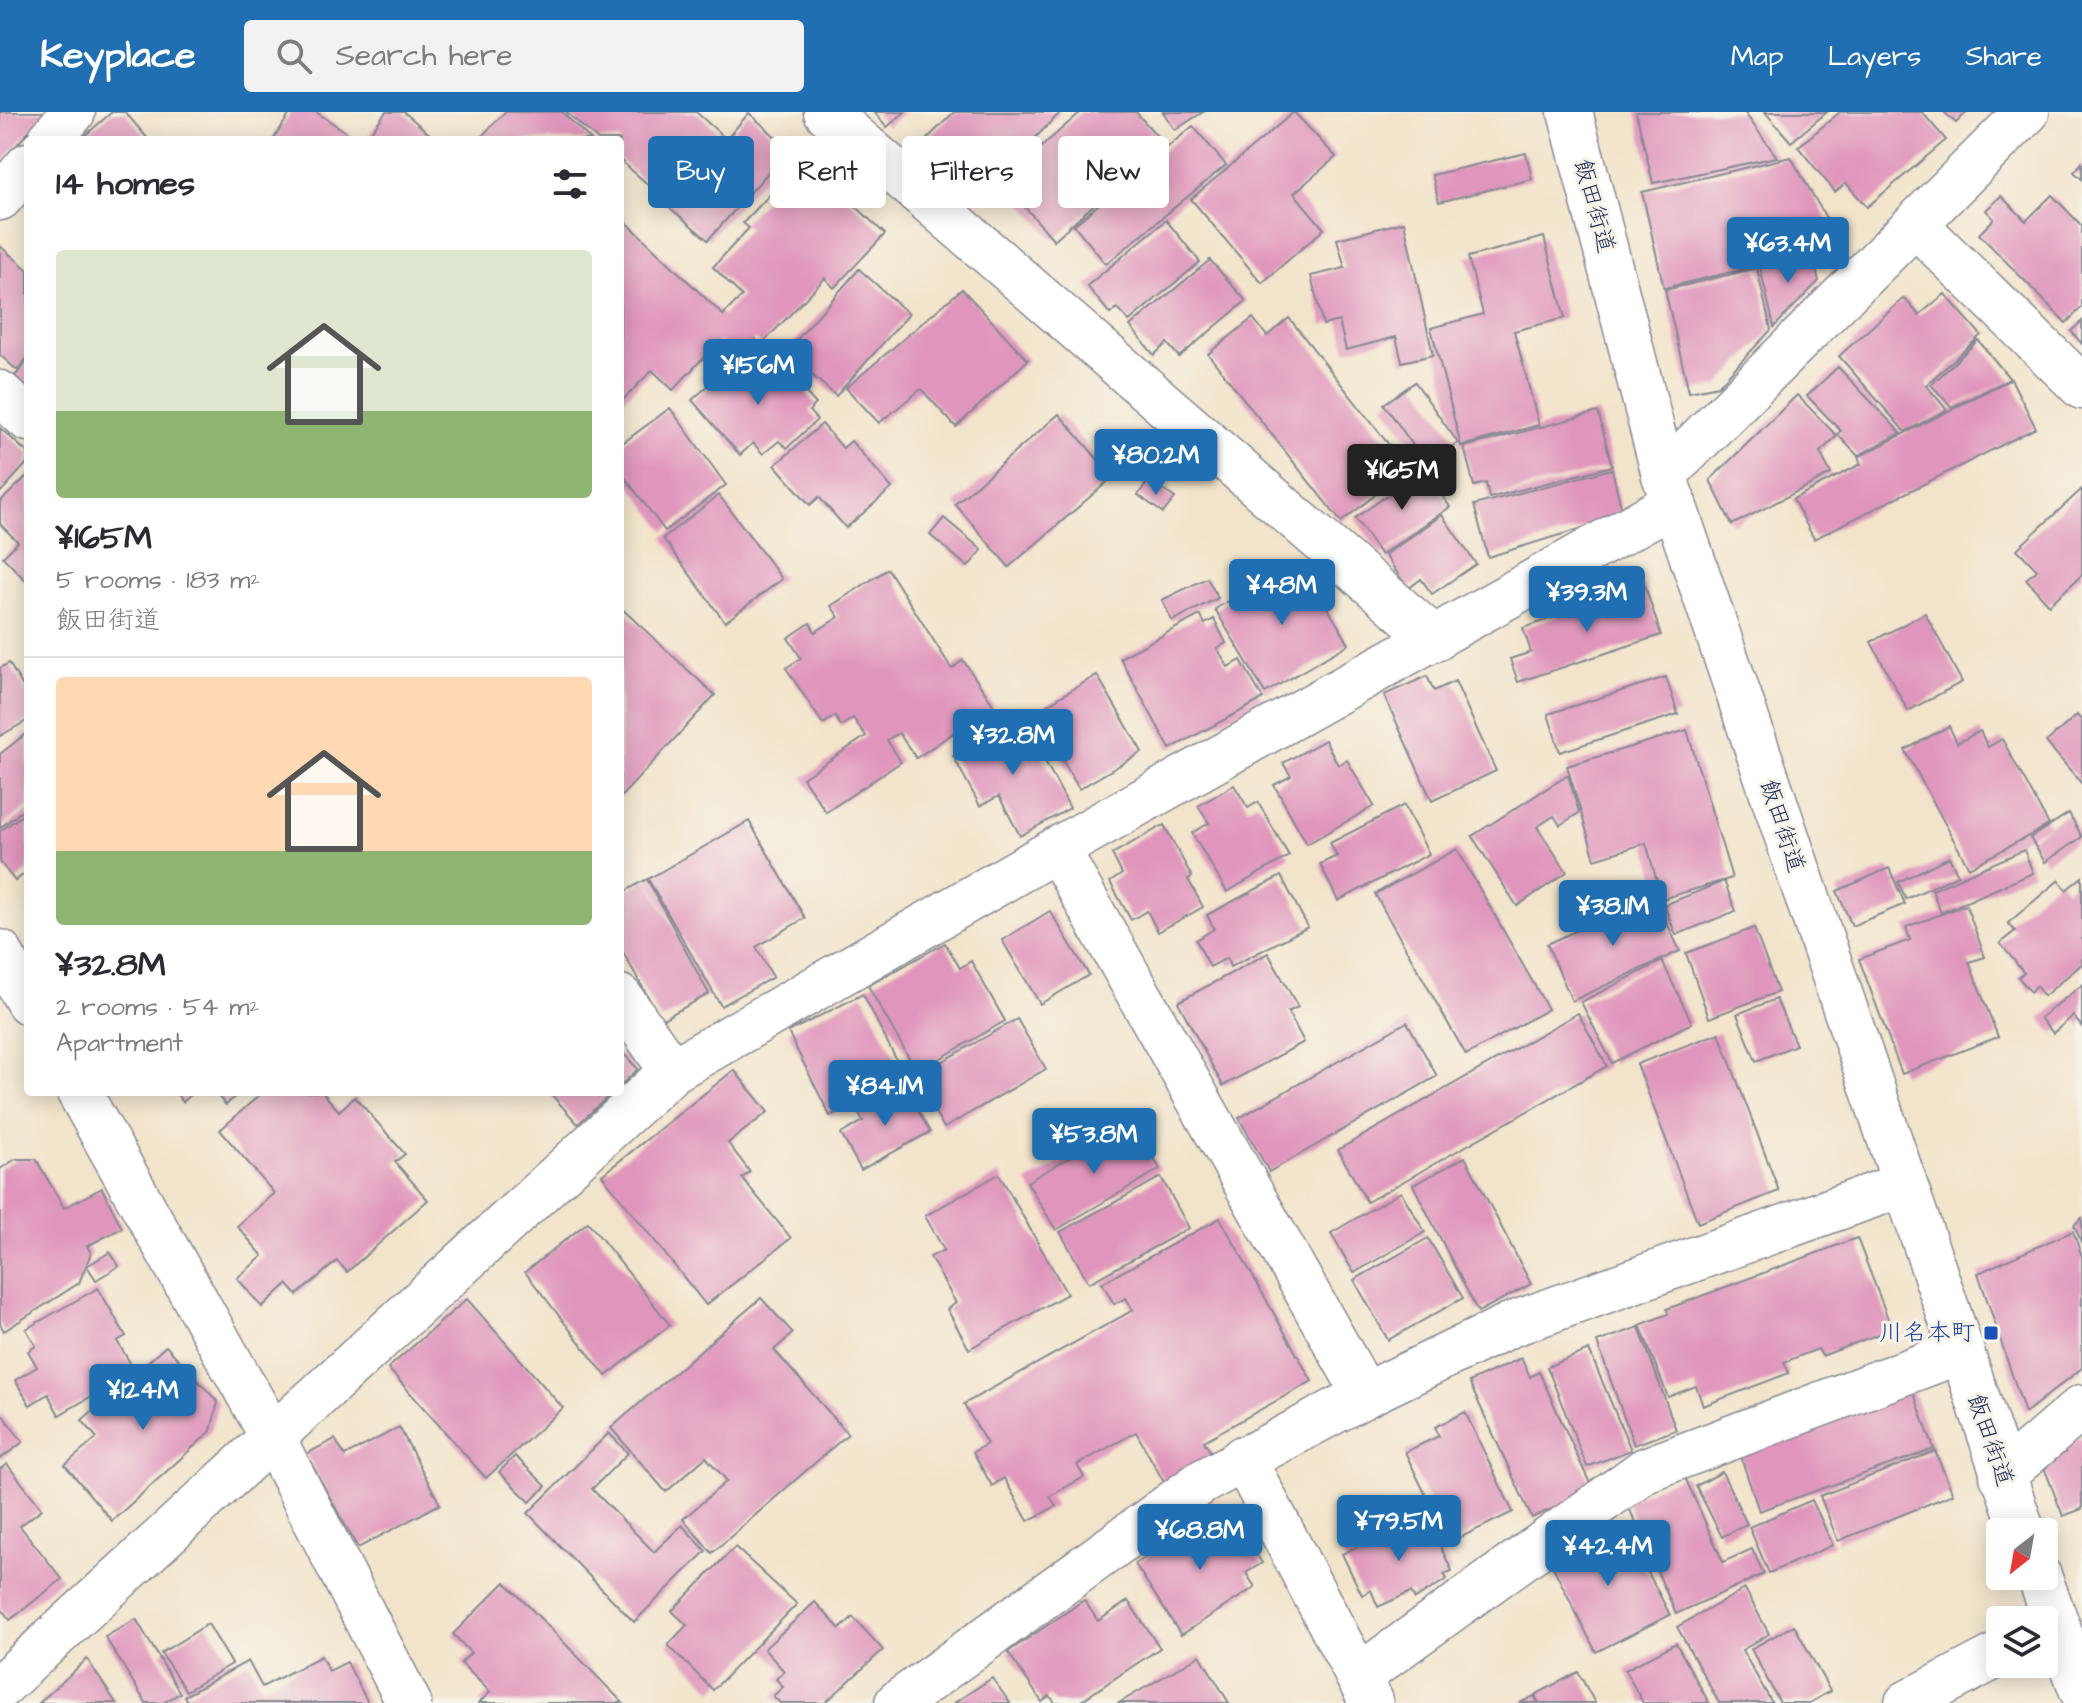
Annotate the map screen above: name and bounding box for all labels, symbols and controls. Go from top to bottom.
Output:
search box [244,20,804,92]
text: Keyplace [40,30,196,82]
icon: search [272,34,316,78]
text: Search here [336,35,513,77]
text: Map [1731,37,1784,76]
text: Layers [1828,37,1921,76]
text: Share [1965,37,2042,76]
chip: Buy [648,136,754,208]
chip: Rent [770,136,886,208]
chip: Filters [902,136,1042,208]
chip: New [1058,136,1169,208]
street label: 飯田街道 [1565,155,1623,257]
text: 14 homes [56,160,195,208]
icon: filters [548,162,592,206]
pin: ¥63.4M [1723,217,1853,285]
text: ¥63.4M [1745,225,1831,261]
icon: home [252,302,396,446]
pin: ¥156M [702,339,814,407]
text: ¥156M [721,347,795,383]
pin: ¥80.2M [1091,429,1221,497]
text: ¥80.2M [1112,437,1200,473]
pin: ¥165M [1346,444,1458,512]
text: ¥165M [1365,452,1439,488]
text: ¥165M [56,514,152,562]
pin: ¥48M [1235,559,1329,627]
text: 5 rooms · 183 m² [56,562,260,598]
pin: ¥39.3M [1522,566,1652,634]
text: ¥48M [1247,567,1317,603]
text: ¥39.3M [1547,574,1627,610]
text: 飯田街道 [56,602,160,638]
pin: ¥32.8M [948,709,1078,777]
text: ¥32.8M [971,717,1055,753]
icon: home [252,729,396,873]
street label: 飯田街道 [1751,775,1813,877]
pin: ¥38.1M [1548,880,1678,948]
text: ¥38.1M [1577,888,1649,924]
text: ¥32.8M [56,941,166,989]
text: 2 rooms · 54 m² [56,989,259,1025]
text: Apartment [56,1025,183,1061]
pin: ¥84.1M [820,1060,950,1128]
text: ¥84.1M [847,1068,923,1104]
pin: ¥53.8M [1029,1108,1159,1176]
text: ¥53.8M [1050,1116,1138,1152]
place label: 川名本町 [1879,1316,1975,1350]
marker: 川名本町 [1982,1324,2000,1342]
pin: ¥124M [87,1364,199,1432]
text: ¥124M [107,1372,179,1408]
street label: 飯田街道 [1958,1389,2022,1491]
pin: ¥79.5M [1334,1495,1464,1563]
text: ¥79.5M [1355,1503,1443,1539]
pin: ¥68.8M [1135,1504,1265,1572]
text: ¥68.8M [1155,1512,1245,1548]
north arrow [1986,1518,2058,1590]
map controls [1986,1518,2058,1678]
pin: ¥42.4M [1543,1520,1673,1588]
text: ¥42.4M [1563,1528,1653,1564]
button: layers [1986,1606,2058,1678]

